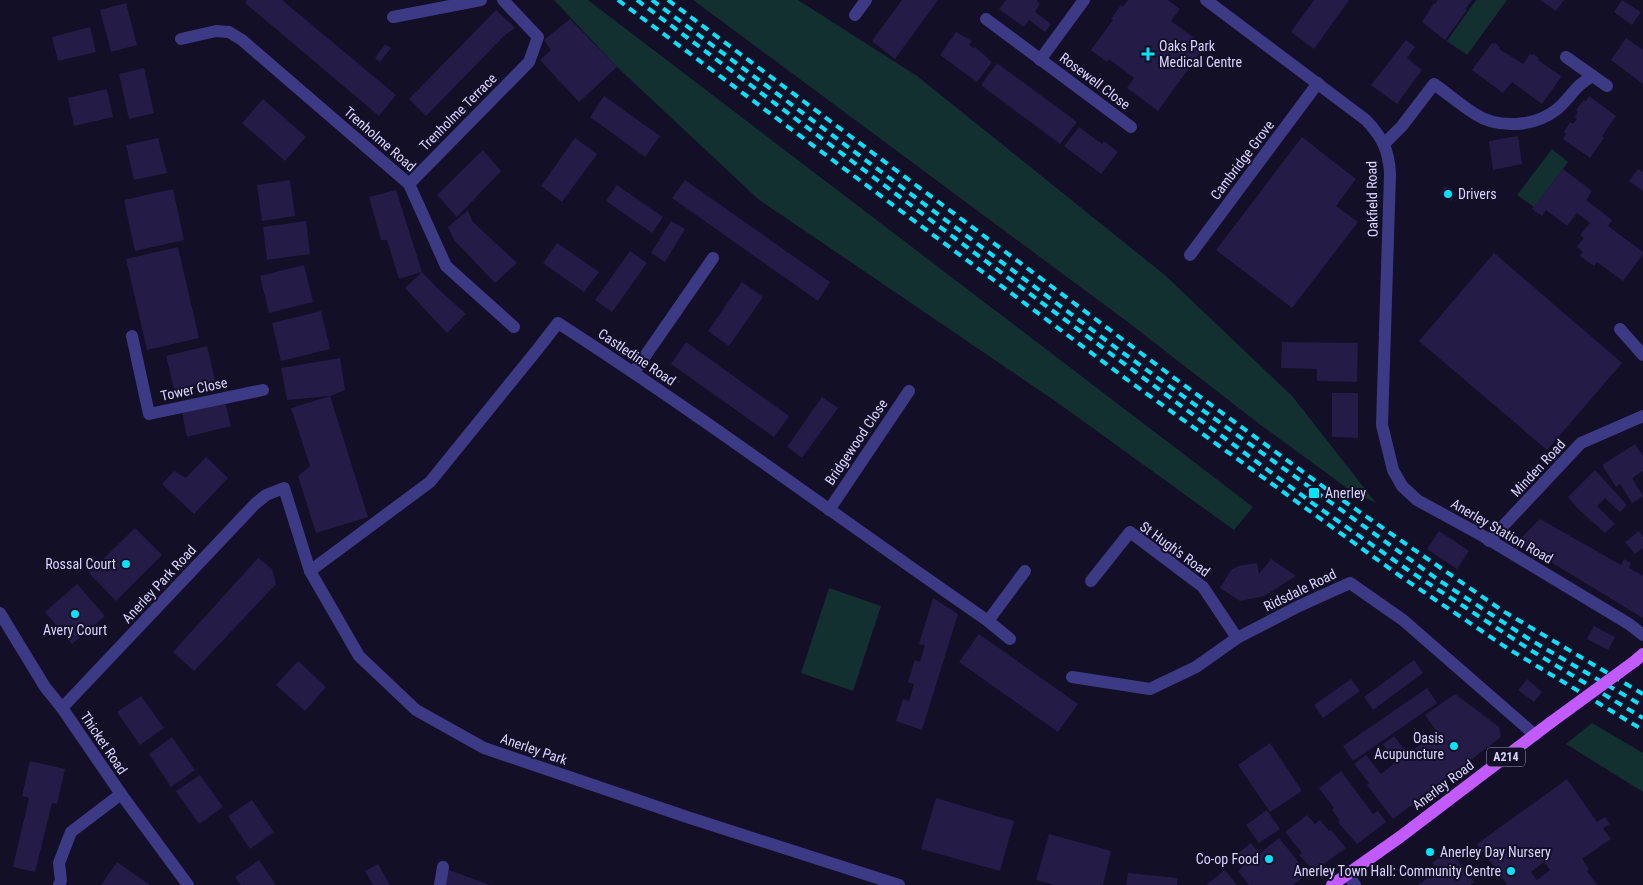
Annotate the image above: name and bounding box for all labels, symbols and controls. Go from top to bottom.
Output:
place label: Oaks Park Medical Centre [1159,38,1242,70]
marker: Oaks Park Medical Centre [1141,47,1155,61]
street label: Rosewell Close [1057,49,1134,113]
street label: Trenholme Terrace [416,70,500,154]
street label: Trenholme Road [341,104,419,174]
street label: Cambridge Grove [1207,117,1277,203]
street label: Oakfield Road [1363,161,1381,237]
place label: Drivers [1458,186,1497,202]
marker: Drivers [1442,188,1454,200]
street label: Castledine Road [595,325,679,389]
street label: Tower Close [159,374,229,404]
street label: Bridgewood Close [821,396,891,488]
street label: Minden Road [1508,436,1568,500]
place label: Anerley [1325,485,1366,501]
marker: Anerley [1307,486,1321,500]
street label: Anerley Station Road [1448,495,1556,567]
street label: St Hugh's Road [1137,518,1213,580]
street label: Anerley Park Road [119,542,199,626]
place label: Rossal Court [45,556,116,572]
marker: Rossal Court [120,558,132,570]
street label: Ridsdale Road [1261,566,1339,614]
marker: Avery Court [69,608,81,620]
place label: Avery Court [43,622,107,638]
street label: Thicket Road [77,709,131,777]
street label: Anerley Park [499,730,570,768]
place label: Oasis Acupuncture [1374,730,1444,762]
marker: Oasis Acupuncture [1448,740,1460,752]
road number: A214 [1487,748,1525,766]
street label: Anerley Road [1409,757,1477,813]
place label: Anerley Day Nursery [1440,844,1551,860]
marker: Anerley Day Nursery [1424,846,1436,858]
place label: Co-op Food [1196,851,1259,867]
marker: Co-op Food [1263,853,1275,865]
place label: Anerley Town Hall: Community Centre [1294,863,1501,879]
marker: Anerley Town Hall: Community Centre [1505,865,1517,877]

